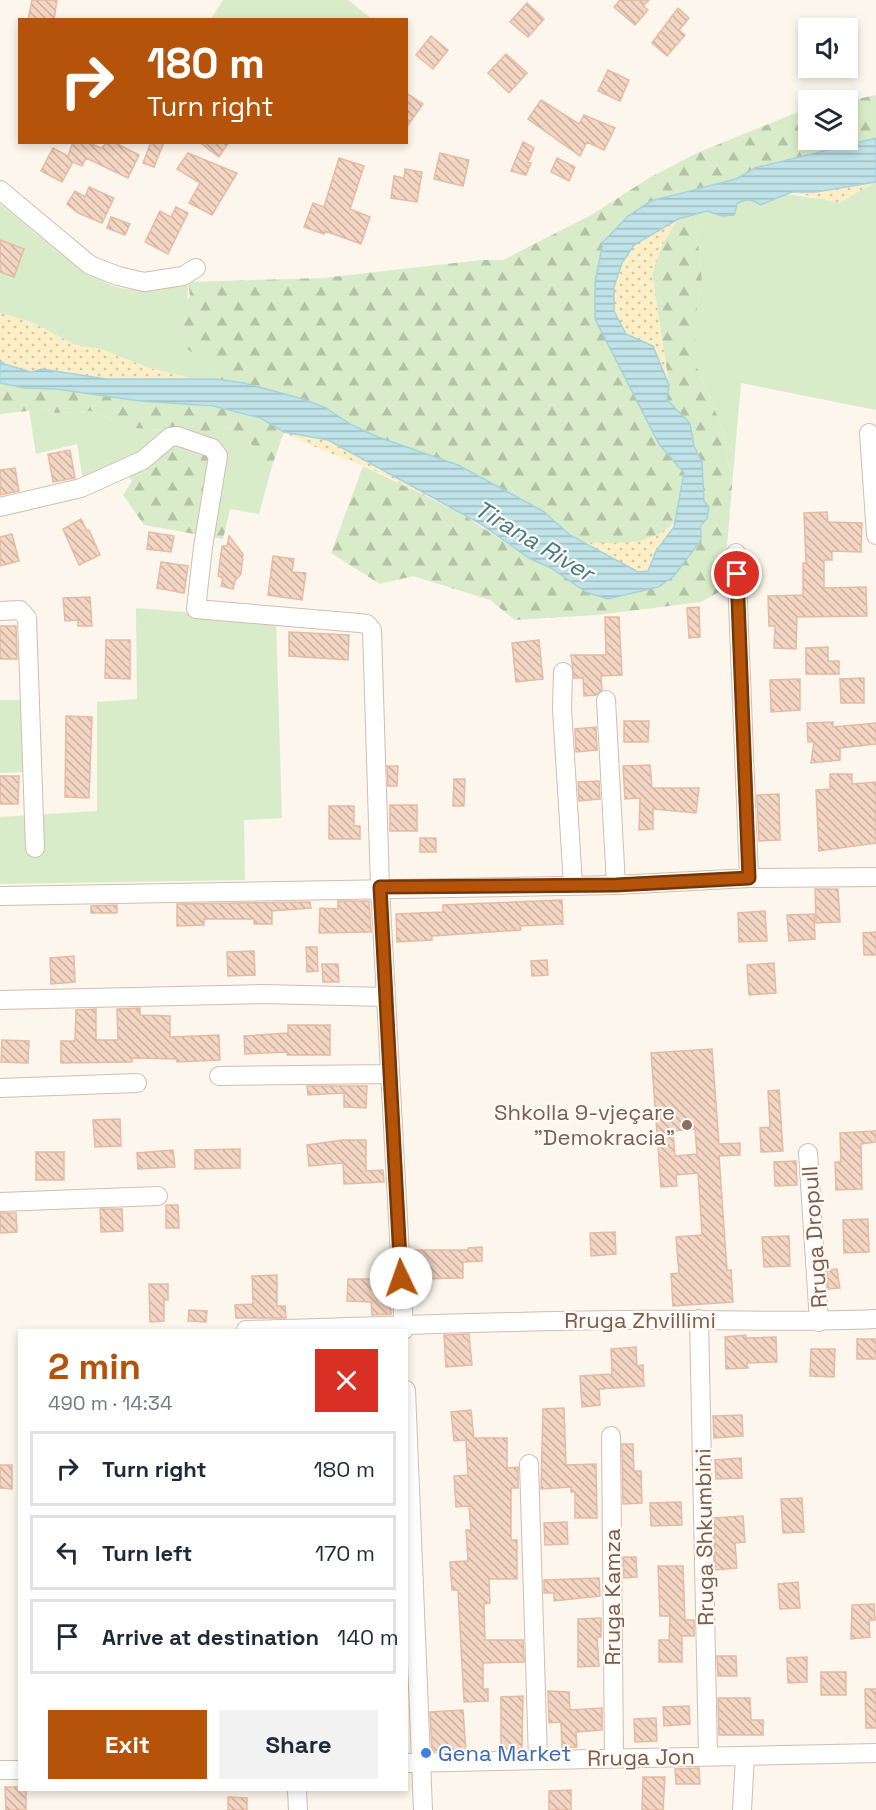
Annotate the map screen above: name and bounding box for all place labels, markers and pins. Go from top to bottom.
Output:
pin [711,548,762,599]
place label: Shkolla 9-vjeçare "Demokracia" [494,1098,675,1151]
marker: Shkolla 9-vjeçare "Demokracia" [680,1118,694,1132]
place label: Gena Market [438,1739,571,1767]
marker: Gena Market [419,1746,433,1760]

